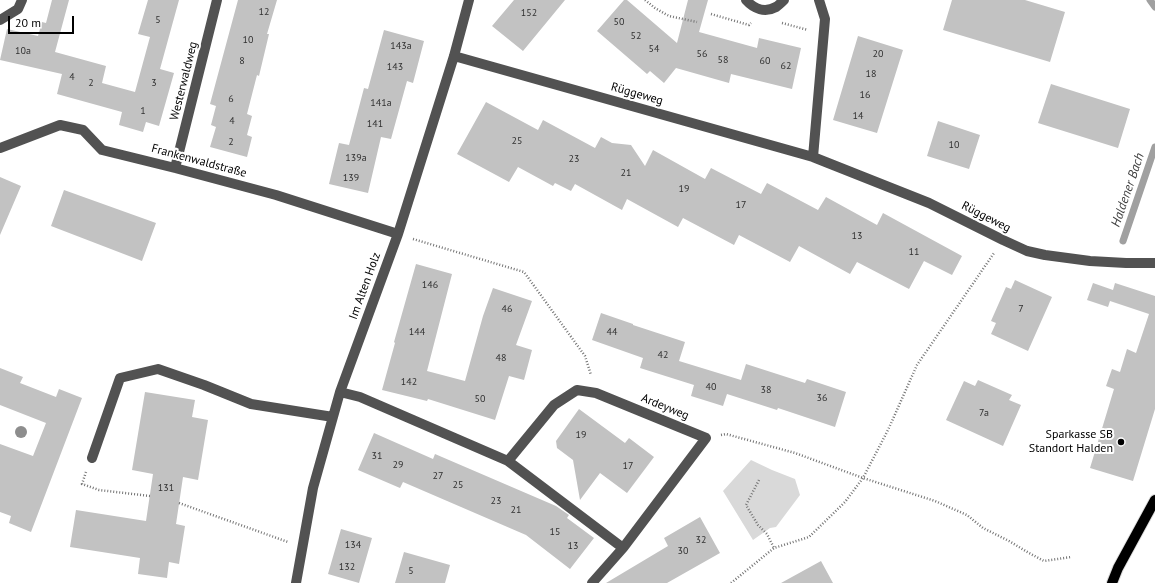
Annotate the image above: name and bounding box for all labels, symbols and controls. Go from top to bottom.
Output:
house number: 12 [259,6,269,18]
house number: 152 [521,7,537,19]
scale bar [10,8,76,34]
house number: 5 [155,14,161,26]
text: 20 m [15,15,41,30]
house number: 50 [614,16,624,28]
house number: 52 [631,30,641,42]
house number: 10 [243,34,253,46]
street label: Westerwaldweg [167,40,201,122]
house number: 143a [390,40,412,52]
house number: 54 [649,43,659,55]
house number: 10a [15,45,31,57]
house number: 56 [697,48,707,60]
house number: 20 [873,48,883,60]
house number: 58 [718,54,728,66]
house number: 8 [239,55,245,67]
house number: 60 [760,55,770,67]
house number: 62 [781,60,791,72]
house number: 143 [387,61,403,73]
house number: 18 [866,68,876,80]
house number: 4 [69,71,75,83]
house number: 2 [88,77,94,89]
house number: 3 [151,77,157,89]
street label: Rüggeweg [609,80,665,108]
house number: 16 [860,89,870,101]
house number: 6 [228,93,234,105]
house number: 141a [370,97,392,109]
house number: 1 [140,105,146,117]
house number: 14 [853,110,863,122]
house number: 4 [229,115,235,127]
house number: 141 [367,118,383,130]
house number: 25 [512,135,522,147]
house number: 2 [228,136,234,148]
house number: 10 [949,139,959,151]
street label: Frankenwaldstraße [150,141,248,181]
water label: Haldener Bach [1108,151,1148,229]
house number: 139a [345,152,367,164]
house number: 23 [569,153,579,165]
house number: 21 [621,167,631,179]
house number: 139 [343,172,359,184]
house number: 19 [679,183,689,195]
street label: Rüggeweg [959,198,1013,236]
house number: 17 [736,199,746,211]
house number: 13 [852,230,862,242]
house number: 11 [909,246,919,258]
street label: Im Alten Holz [346,251,384,321]
house number: 146 [422,279,438,291]
house number: 46 [502,303,512,315]
house number: 7 [1018,303,1024,315]
house number: 144 [409,326,425,338]
house number: 44 [607,326,617,338]
house number: 42 [658,349,668,361]
house number: 48 [496,352,506,364]
house number: 142 [401,376,417,388]
house number: 40 [706,381,716,393]
house number: 38 [761,384,771,396]
street label: Ardeyweg [639,391,691,423]
house number: 36 [817,392,827,404]
house number: 50 [475,393,485,405]
house number: 7a [979,407,989,419]
place label: Sparkasse SB Standort Halden [1029,428,1113,456]
house number: 19 [576,429,586,441]
marker: Sparkasse SB Standort Halden [1116,437,1126,447]
house number: 31 [372,450,382,462]
house number: 29 [393,459,403,471]
house number: 17 [623,460,633,472]
house number: 27 [433,470,443,482]
house number: 25 [453,479,463,491]
house number: 131 [158,482,174,494]
house number: 23 [491,495,501,507]
house number: 21 [511,504,521,516]
house number: 15 [550,526,560,538]
house number: 32 [696,534,706,546]
house number: 134 [345,539,361,551]
house number: 13 [568,540,578,552]
house number: 30 [678,545,688,557]
house number: 132 [339,561,355,573]
house number: 5 [408,565,414,577]

